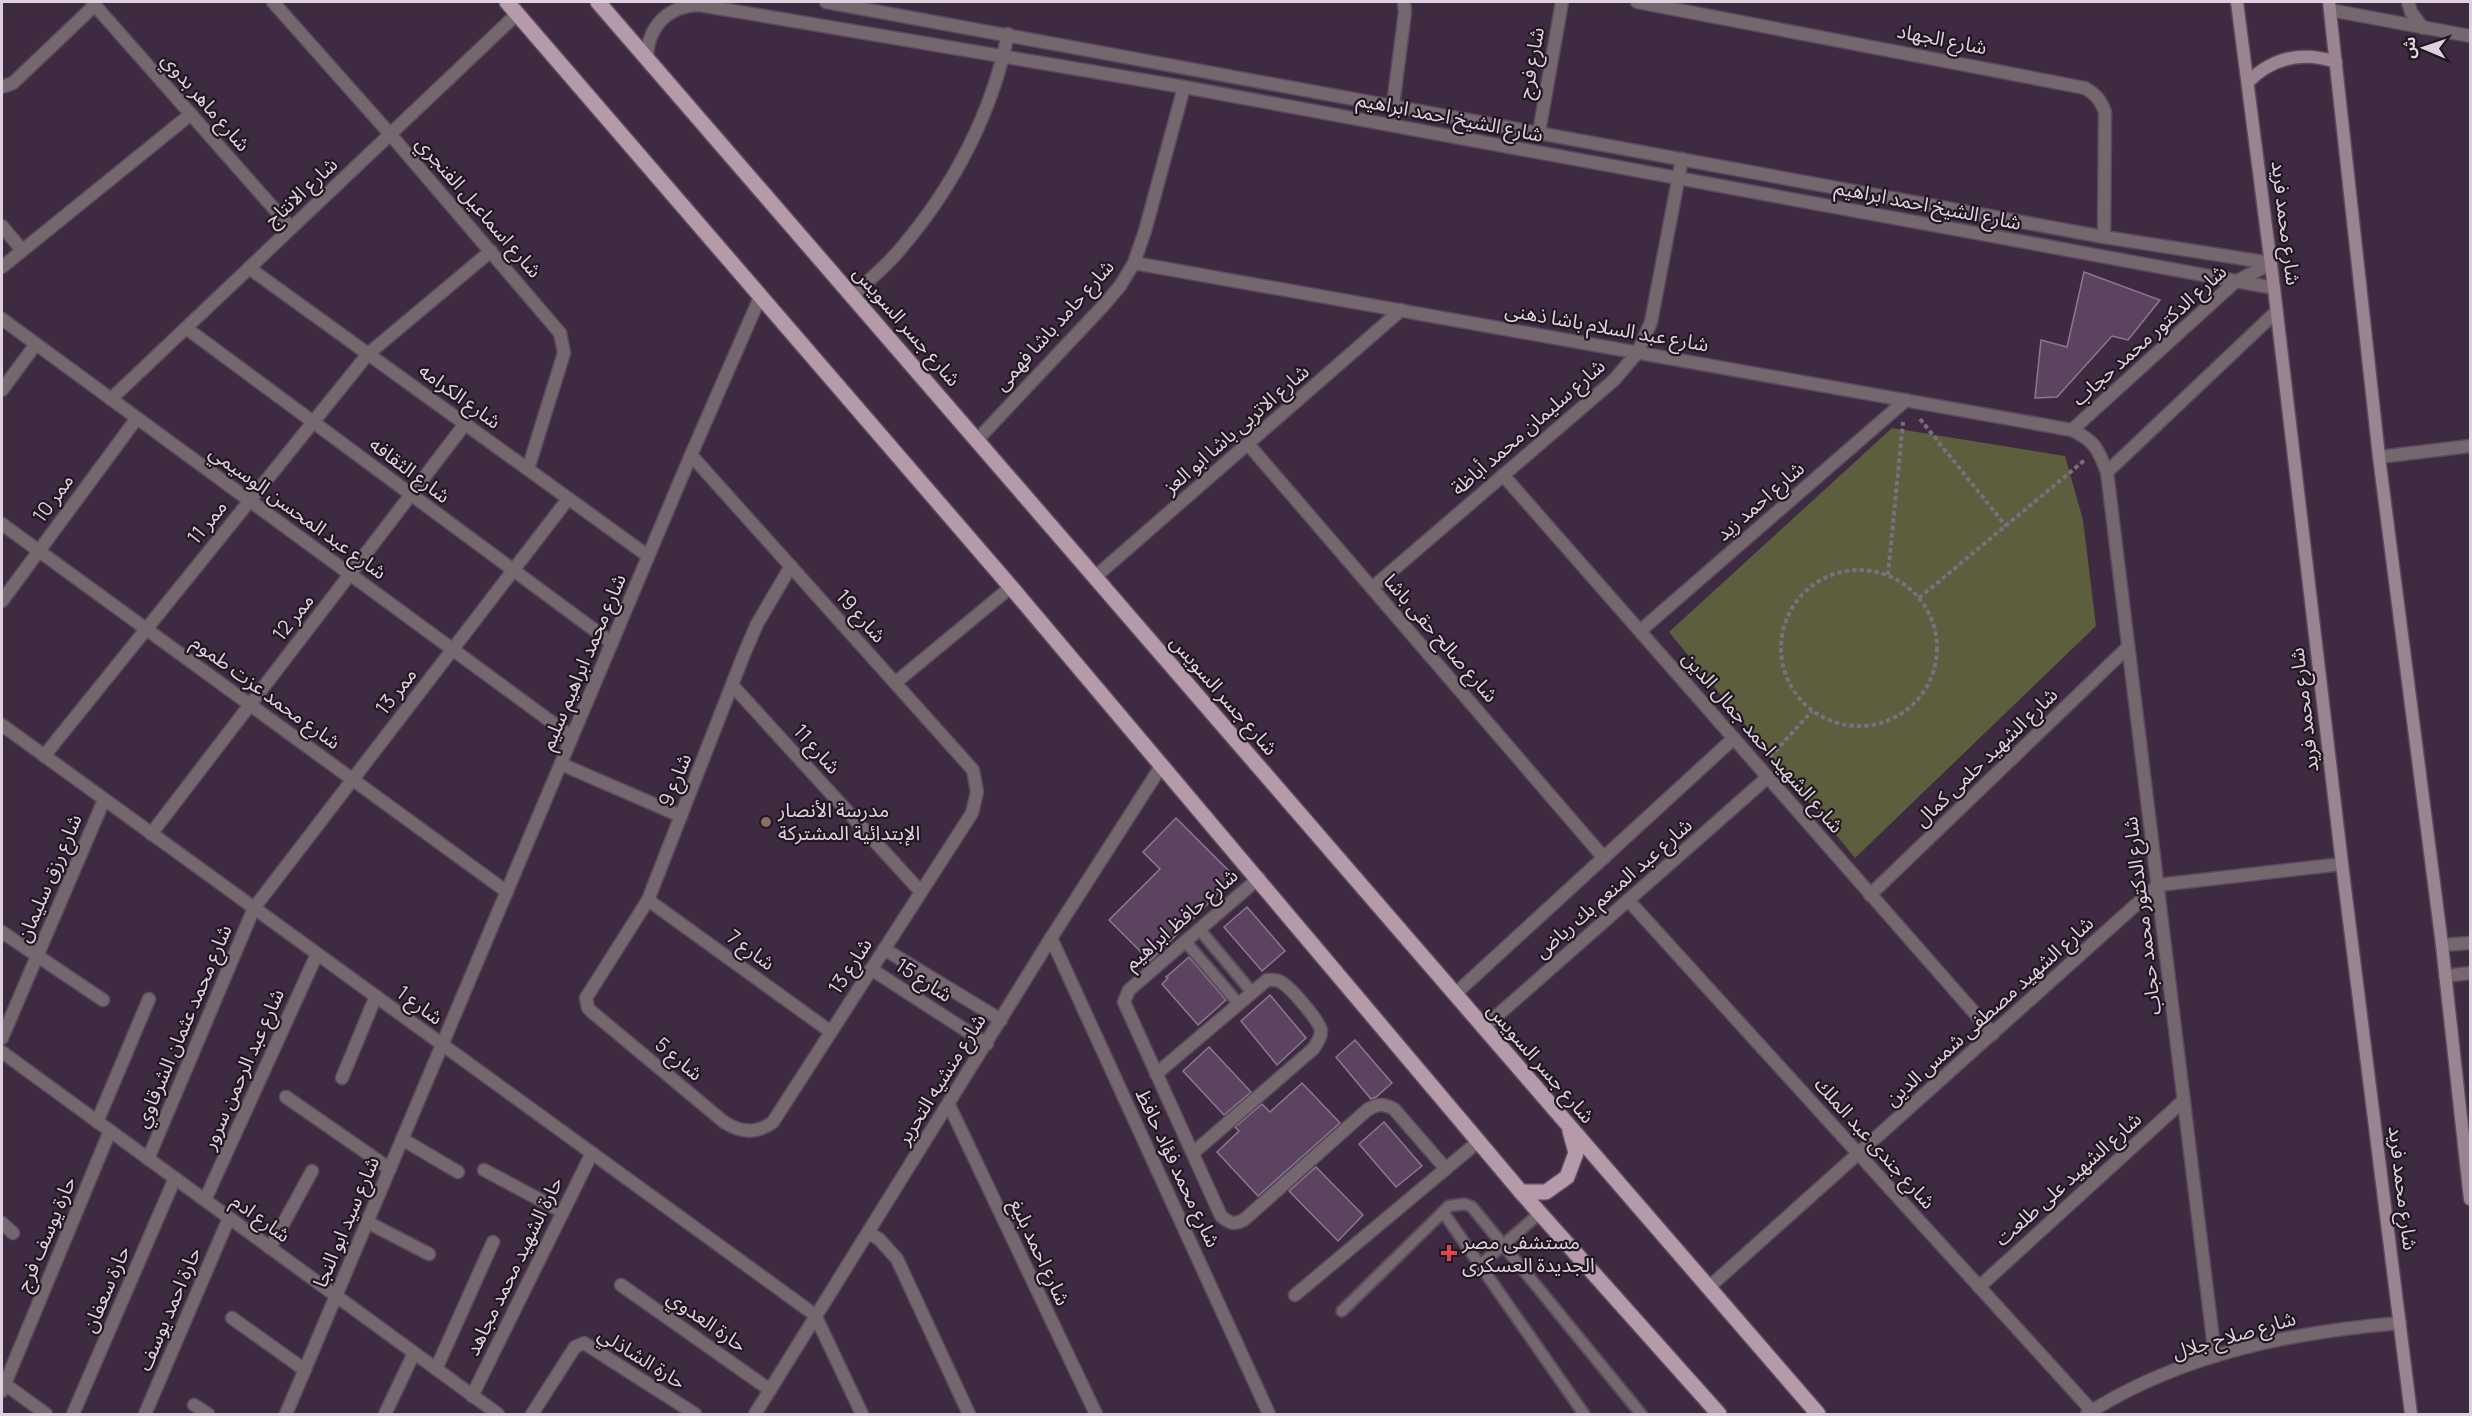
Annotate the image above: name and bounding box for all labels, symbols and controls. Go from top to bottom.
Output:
street label: شارع الجهاد [1894,17,1989,62]
north arrow [2394,18,2454,78]
street label: شارع فرج [1511,25,1552,101]
text: ش [2398,36,2420,59]
street label: شارع ماهر بدوي [154,46,257,159]
street label: شارع الشيخ احمد ابراهيم [1354,85,1546,150]
street label: شارع اسماعيل الفنجري [408,130,548,285]
street label: شارع الانتاج [258,151,344,234]
street label: شارع محمد فريد [2263,159,2308,287]
street label: شارع الشيخ احمد ابراهيم [1832,173,2024,238]
street label: شارع حامد باشا فهمى [987,253,1121,397]
street label: شارع الدكتور محمد حجاب [2065,258,2233,413]
street label: شارع جسر السويس [846,260,967,393]
street label: شارع عبد السلام باشا ذهنى [1503,295,1711,360]
street label: شارع سليمان محمد أباظة [1445,352,1612,503]
street label: شارع الكرامه [413,357,507,436]
street label: شارع الاتربى باشا ابو العز [1156,358,1316,502]
street label: شارع الثقافه [363,430,456,510]
street label: شارع عبد المحسن الوسيمي [203,438,392,587]
street label: شارع احمد زيد [1710,455,1811,548]
street label: ممر 10 [26,468,79,527]
street label: ممر 11 [181,494,233,549]
street label: شارع صالح حقى باشا [1376,568,1505,709]
street label: شارع محمد ابراهيم سليم [533,569,634,755]
street label: شارع 19 [829,583,893,650]
street label: ممر 12 [266,587,320,646]
street label: شارع محمد عزت طموم [185,628,346,757]
street label: شارع جسر السويس [1163,629,1284,762]
street label: شارع الشهيد احمد جمال الدين [1675,645,1850,840]
street label: شارع محمد فريد [2282,646,2327,774]
street label: ممر 13 [369,662,423,720]
street label: شارع الشهيد حلمى كمال [1908,681,2065,834]
street label: شارع 11 [786,718,847,781]
street label: شارع 9 [652,749,699,811]
place label: مدرسة الأنصار الإبتدائية المشتركة [777,796,920,846]
street label: شارع رزق سليمان [9,810,90,947]
street label: شارع عبد المنعم بك رياض [1528,811,1699,965]
marker: مدرسة الأنصار الإبتدائية المشتركة [759,815,773,829]
street label: شارع الدكتور محمد حجاب [2116,815,2169,1017]
street label: شارع حافظ ابراهيم [1118,862,1245,977]
street label: شارع الشهيد مصطفى شمس الدين [1878,910,2100,1113]
street label: شارع محمد عثمان الشرقاوي [127,920,240,1133]
street label: شارع 7 [721,923,781,978]
street label: شارع 13 [821,932,879,1000]
street label: شارع 15 [890,951,958,1010]
street label: شارع 1 [391,979,449,1032]
street label: شارع عبد الرحمن سرور [195,984,292,1155]
street label: شارع جسر السويس [1480,997,1601,1130]
street label: شارع منشيه التحرير [889,1008,993,1151]
street label: شارع 5 [648,1031,709,1088]
street label: شارع جندى عبد الملك [1807,1071,1942,1216]
street label: شارع محمد فؤاد حافظ [1128,1084,1227,1252]
street label: شارع الشهيد على طلعت [1988,1105,2148,1253]
street label: شارع محمد فريد [2380,1124,2425,1252]
street label: شارع سيد ابو النجا [306,1152,387,1292]
street label: حارة يوسف فرج [9,1172,84,1296]
street label: حارة الشهيد محمد مجاهد [458,1172,569,1360]
street label: شارع ادم [225,1187,296,1250]
street label: شارع احمد بليغ [1002,1194,1077,1311]
place label: مستشفى مصر الجديدة العسكرى [1461,1228,1595,1278]
street label: حارة سعفان [75,1241,136,1336]
street label: حارة احمد يوسف [130,1243,207,1375]
marker: مستشفى مصر الجديدة العسكرى [1440,1244,1458,1262]
street label: حارة العدوي [661,1283,752,1360]
street label: شارع صلاح جلال [2169,1304,2299,1367]
street label: حارة الشاذلي [592,1320,691,1397]

